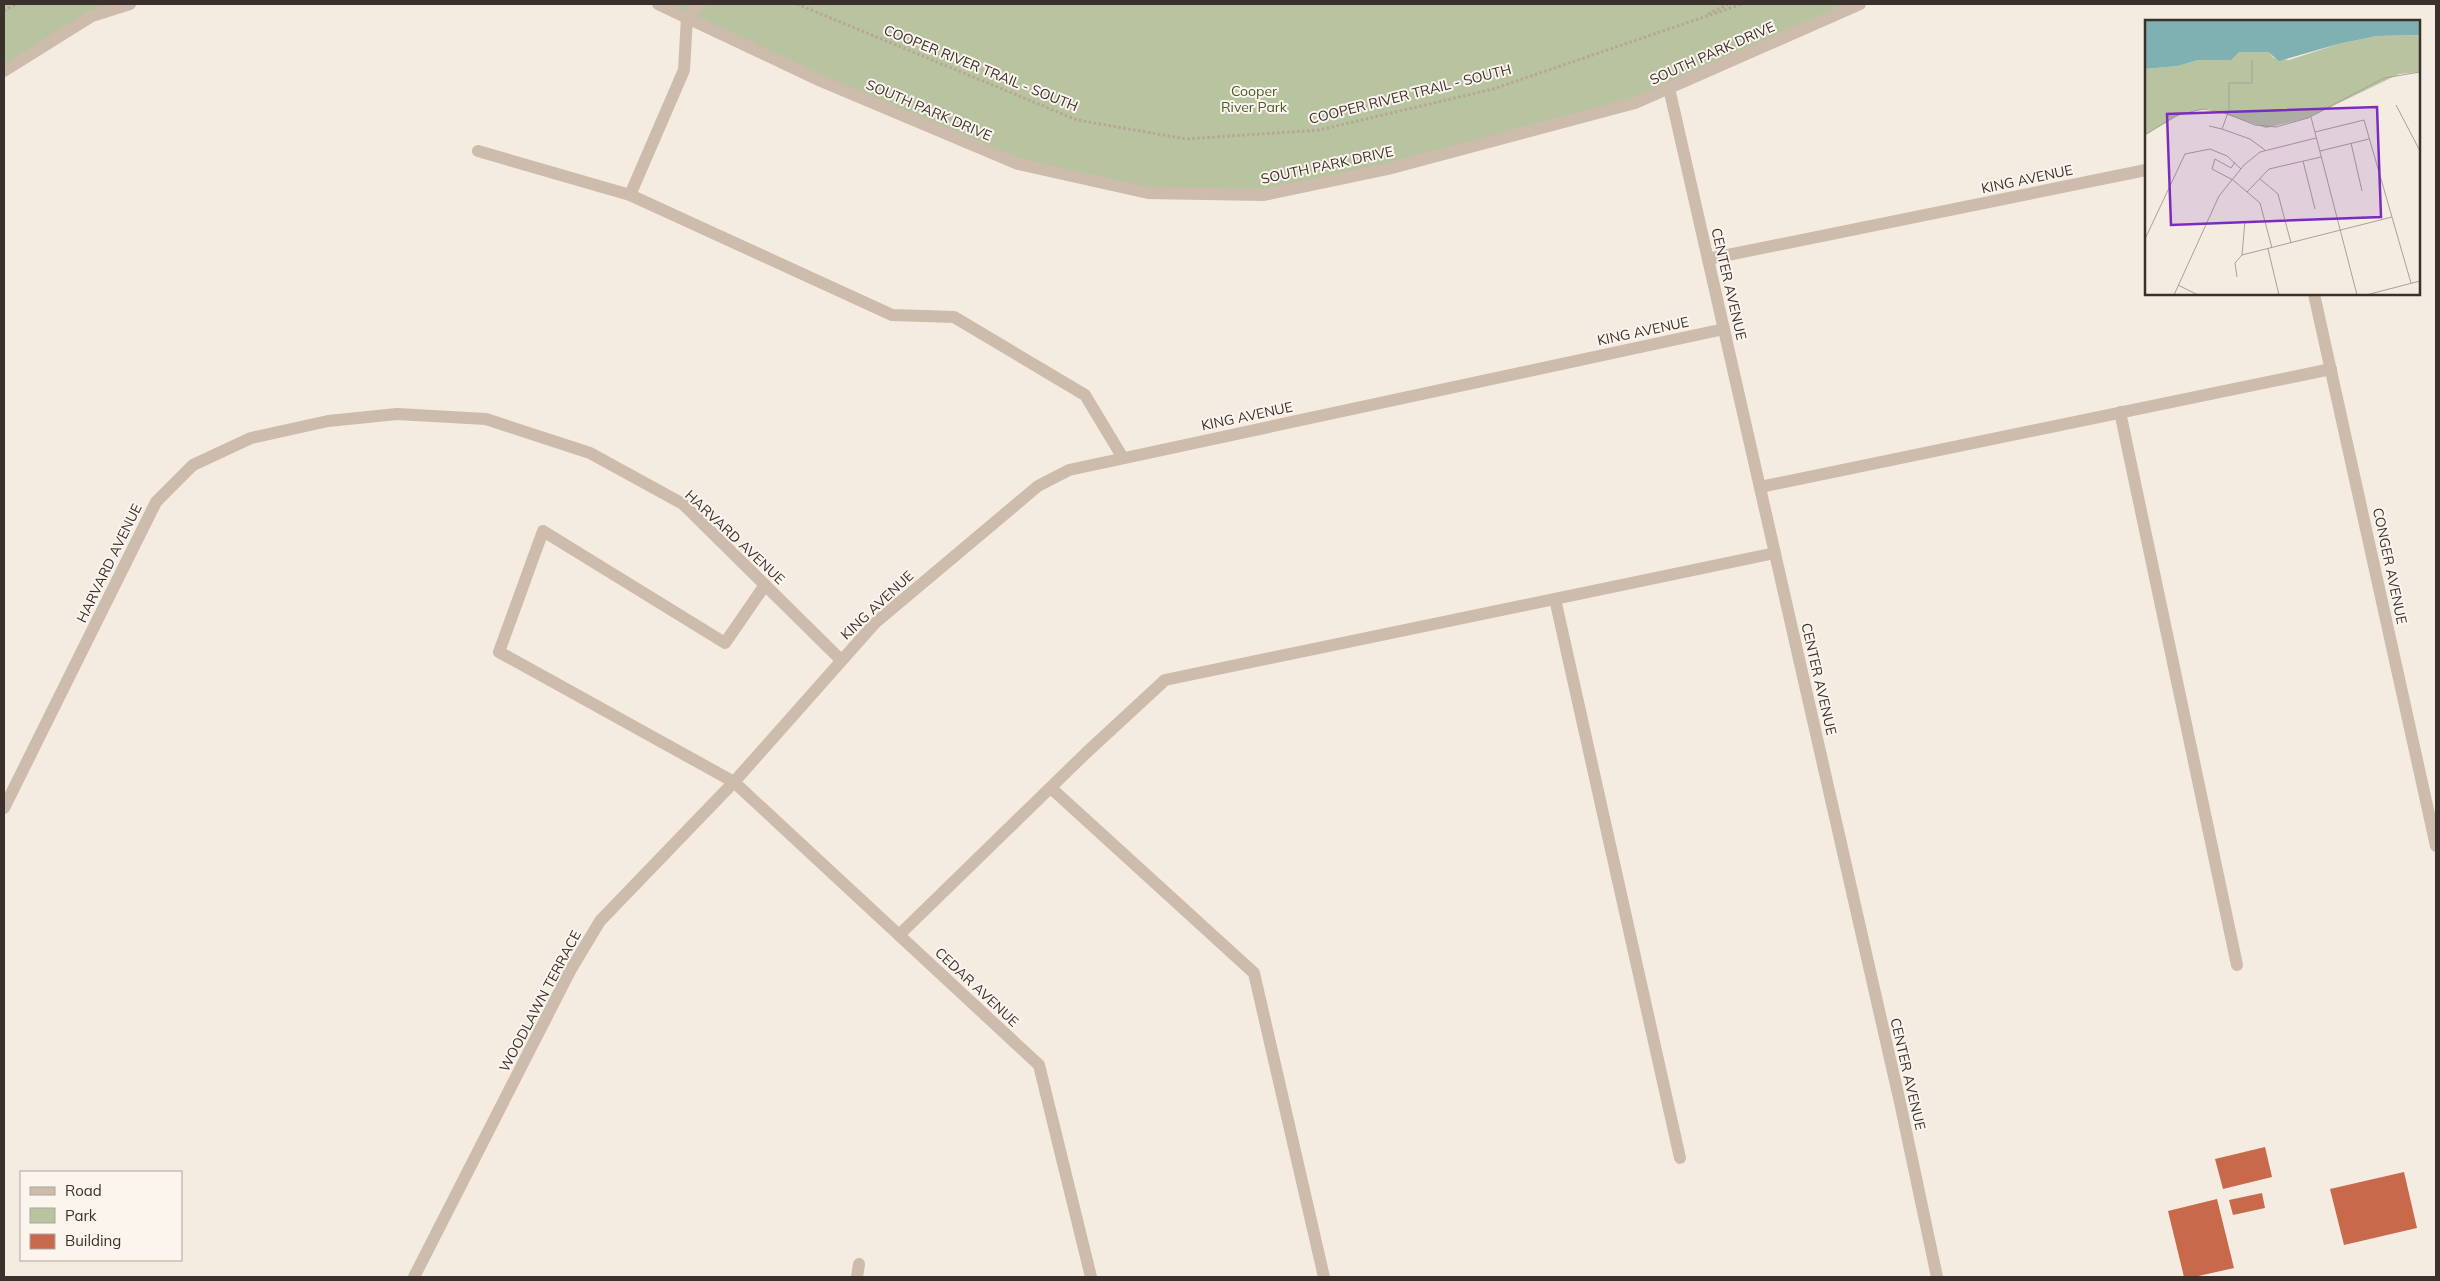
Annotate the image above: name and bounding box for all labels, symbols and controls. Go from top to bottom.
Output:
street label: SOUTH PARK DRIVE [1647,17,1777,89]
inset map [2145,20,2420,295]
street label: COOPER RIVER TRAIL - SOUTH [881,21,1081,115]
street label: COOPER RIVER TRAIL - SOUTH [1307,60,1513,128]
street label: SOUTH PARK DRIVE [863,75,995,145]
park label: Cooper River Park [1221,82,1288,116]
street label: SOUTH PARK DRIVE [1259,142,1395,188]
street label: KING AVENUE [1979,160,2075,198]
street label: CENTER AVENUE [1707,226,1751,342]
street label: KING AVENUE [1595,312,1691,350]
street label: KING AVENUE [1199,397,1295,435]
street label: HARVARD AVENUE [681,486,789,588]
street label: HARVARD AVENUE [72,501,146,625]
street label: CONGER AVENUE [2369,506,2411,626]
street label: KING AVENUE [837,567,917,643]
street label: CENTER AVENUE [1797,621,1841,737]
street label: WOODLAWN TERRACE [495,927,585,1075]
street label: CEDAR AVENUE [931,944,1023,1030]
street label: CENTER AVENUE [1886,1016,1930,1132]
legend [20,1171,182,1261]
text: Road [65,1181,102,1200]
text: Park [65,1206,97,1225]
text: Building [65,1231,121,1250]

